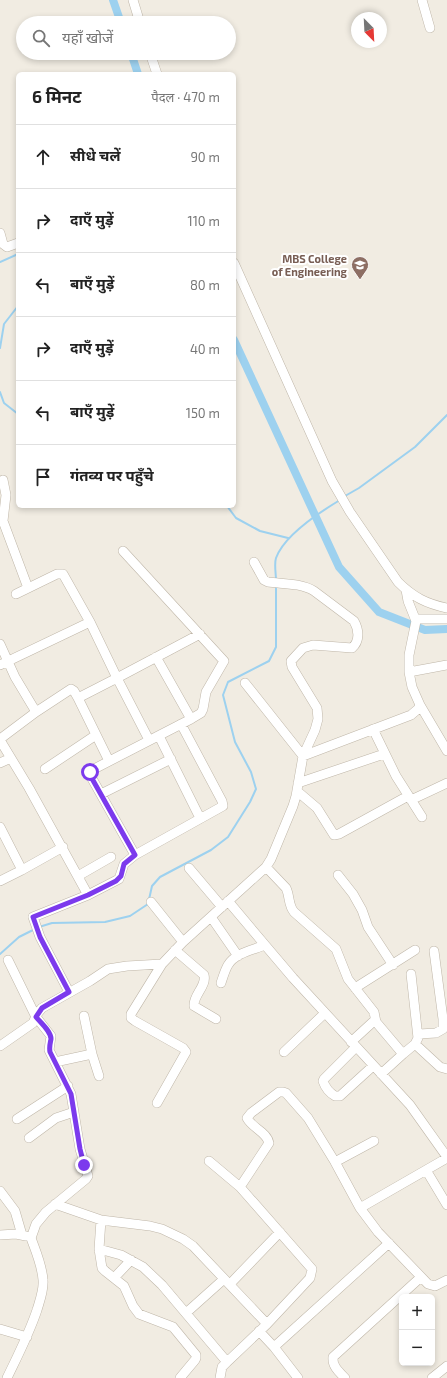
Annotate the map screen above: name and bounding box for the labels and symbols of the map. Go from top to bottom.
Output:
north arrow [351,12,387,48]
place label: MBS College of Engineering [272,252,348,278]
school or university icon: MBS College of Engineering [350,255,370,280]
route start [81,763,99,781]
route end [75,1156,93,1174]

